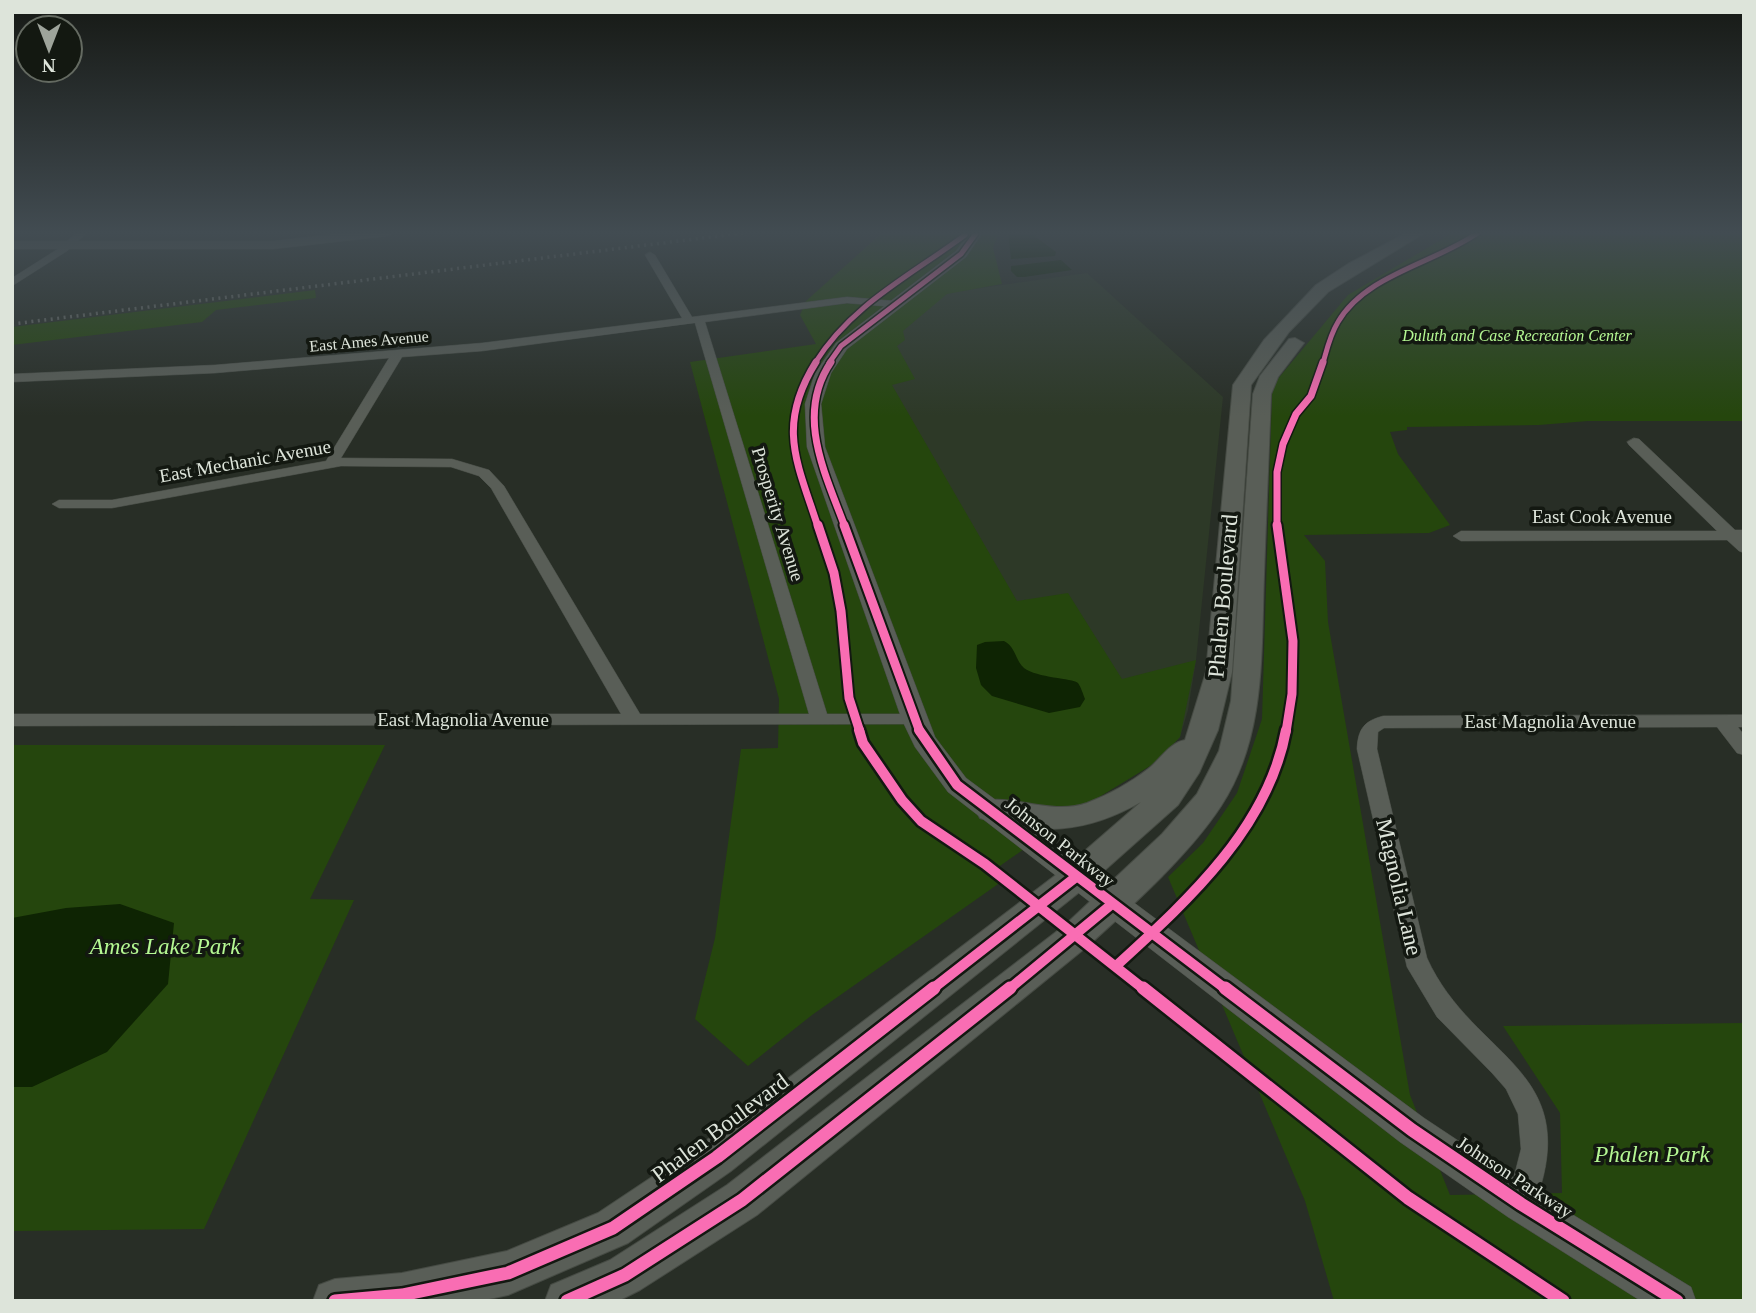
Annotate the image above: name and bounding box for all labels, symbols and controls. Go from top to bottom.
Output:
north arrow [14,14,84,84]
text: N [42,55,56,76]
street label: East Ames Avenue [309,327,429,355]
park label: Duluth and Case Recreation Center [1401,327,1633,344]
street label: East Mechanic Avenue [158,436,332,486]
street label: Prosperity Avenue [748,444,808,584]
street label: East Cook Avenue [1532,506,1672,527]
street label: Phalen Boulevard [1203,513,1243,679]
street label: East Magnolia Avenue [377,709,549,730]
street label: East Magnolia Avenue [1464,711,1636,732]
street label: Johnson Parkway [1001,793,1119,892]
street label: Magnolia Lane [1371,816,1427,958]
park label: Ames Lake Park [88,934,241,959]
street label: Phalen Boulevard [647,1068,793,1187]
street label: Johnson Parkway [1453,1132,1577,1222]
park label: Phalen Park [1593,1142,1711,1167]

